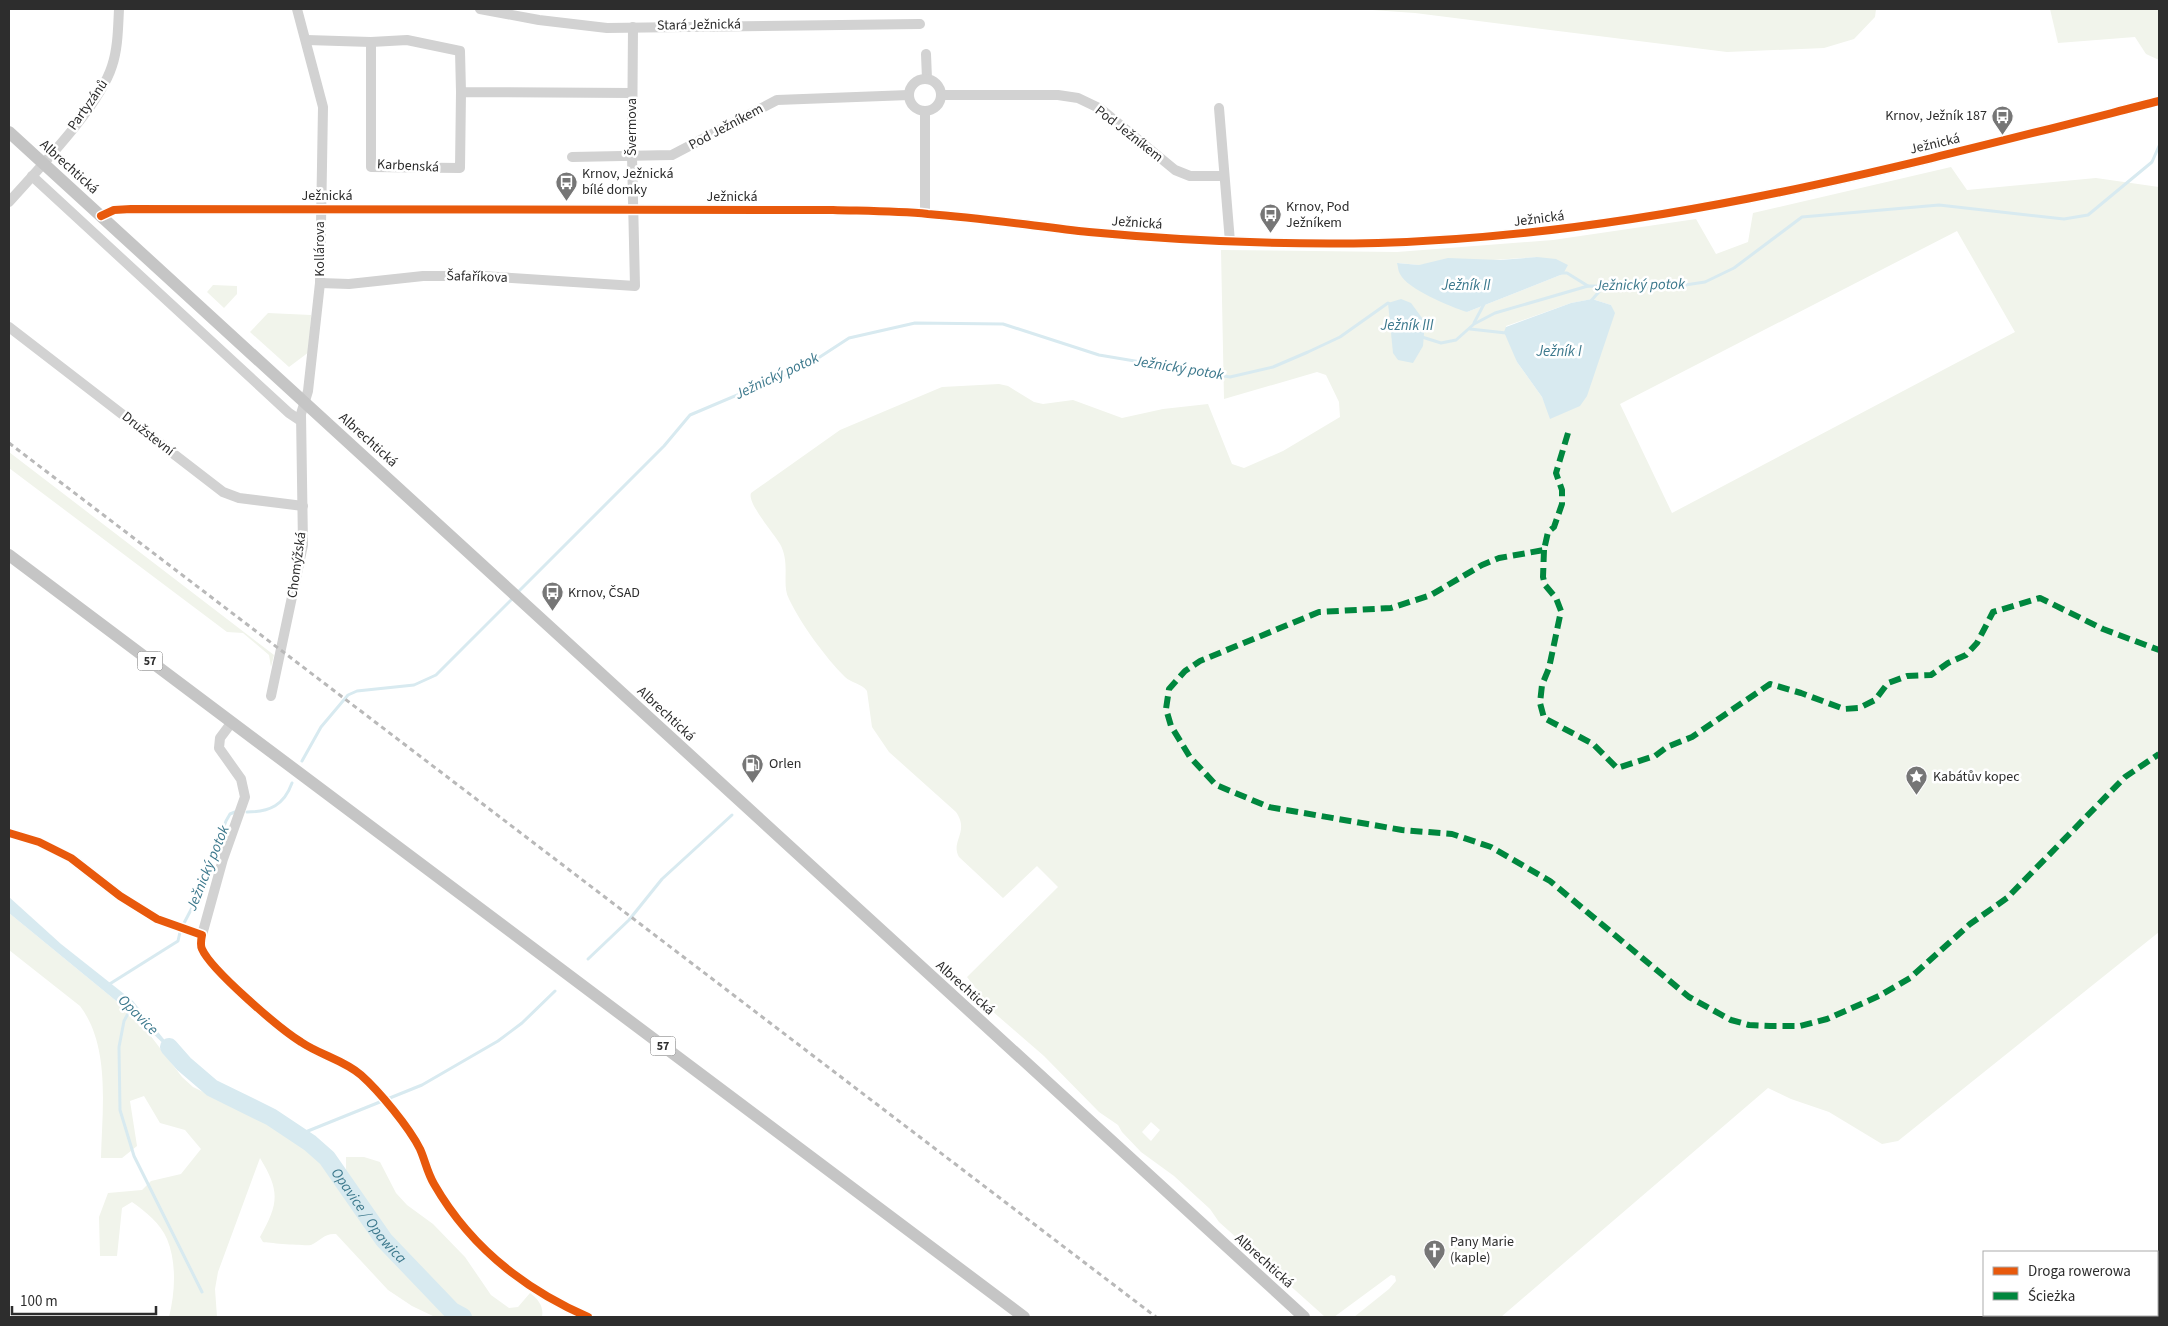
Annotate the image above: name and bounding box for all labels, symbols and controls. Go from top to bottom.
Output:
street label: Stará Ježnická [657,14,741,36]
street label: Partyzánů [63,75,113,135]
street label: Švermova [622,98,642,156]
street label: Pod Ježníkem [685,99,767,155]
street label: Pod Ježníkem [1091,101,1167,167]
bus stop icon: Krnov, Ježník 187 [1991,104,2015,135]
place label: Krnov, Ježník 187 [1885,106,1987,126]
street label: Ježnická [1908,129,1962,159]
street label: Albrechtická [35,135,103,199]
street label: Karbenská [376,154,440,178]
place label: Krnov, Ježnická bílé domky [582,164,673,200]
bus stop icon: Krnov, Ježnická bílé domky [554,170,578,201]
street label: Ježnická [302,186,352,206]
street label: Ježnická [707,187,757,207]
place label: Krnov, Pod Ježníkem [1286,197,1349,233]
bus stop icon: Krnov, Pod Ježníkem [1258,203,1282,234]
street label: Ježnická [1513,206,1565,232]
street label: Ježnická [1111,211,1163,235]
street label: Kollárova [310,221,330,277]
street label: Šafaříkova [446,266,508,288]
water label: Ježnický potok [1594,274,1686,296]
water label: Ježník II [1440,275,1491,296]
water label: Ježník III [1380,315,1434,336]
water label: Ježník I [1535,341,1582,362]
water label: Ježnický potok [731,347,823,405]
water label: Ježnický potok [1132,350,1226,386]
street label: Družstevní [117,407,179,461]
street label: Albrechtická [334,408,402,472]
street label: Chomýžská [282,531,312,599]
bus stop icon: Krnov, ČSAD [540,581,564,612]
place label: Krnov, ČSAD [568,583,640,603]
road number: 57 [138,651,162,670]
street label: Albrechtická [632,682,700,746]
fuel station icon: Orlen [741,752,765,783]
place label: Orlen [769,754,801,774]
place icon: Kabátův kopec [1905,765,1929,796]
place label: Kabátův kopec [1933,767,2020,787]
water label: Ježnický potok [181,821,235,915]
street label: Albrechtická [931,956,999,1020]
water label: Opavice [113,990,163,1040]
road number: 57 [650,1036,676,1056]
water label: Opavice / Opawica [326,1163,411,1268]
street label: Albrechtická [1230,1229,1298,1293]
place label: Pany Marie (kaple) [1450,1232,1514,1268]
church icon: Pany Marie (kaple) [1422,1238,1446,1269]
legend [1983,1251,2158,1316]
text: Droga rowerowa [2028,1261,2131,1282]
scale bar [12,1284,156,1316]
text: Ścieżka [2028,1286,2075,1307]
text: 100 m [20,1291,58,1312]

